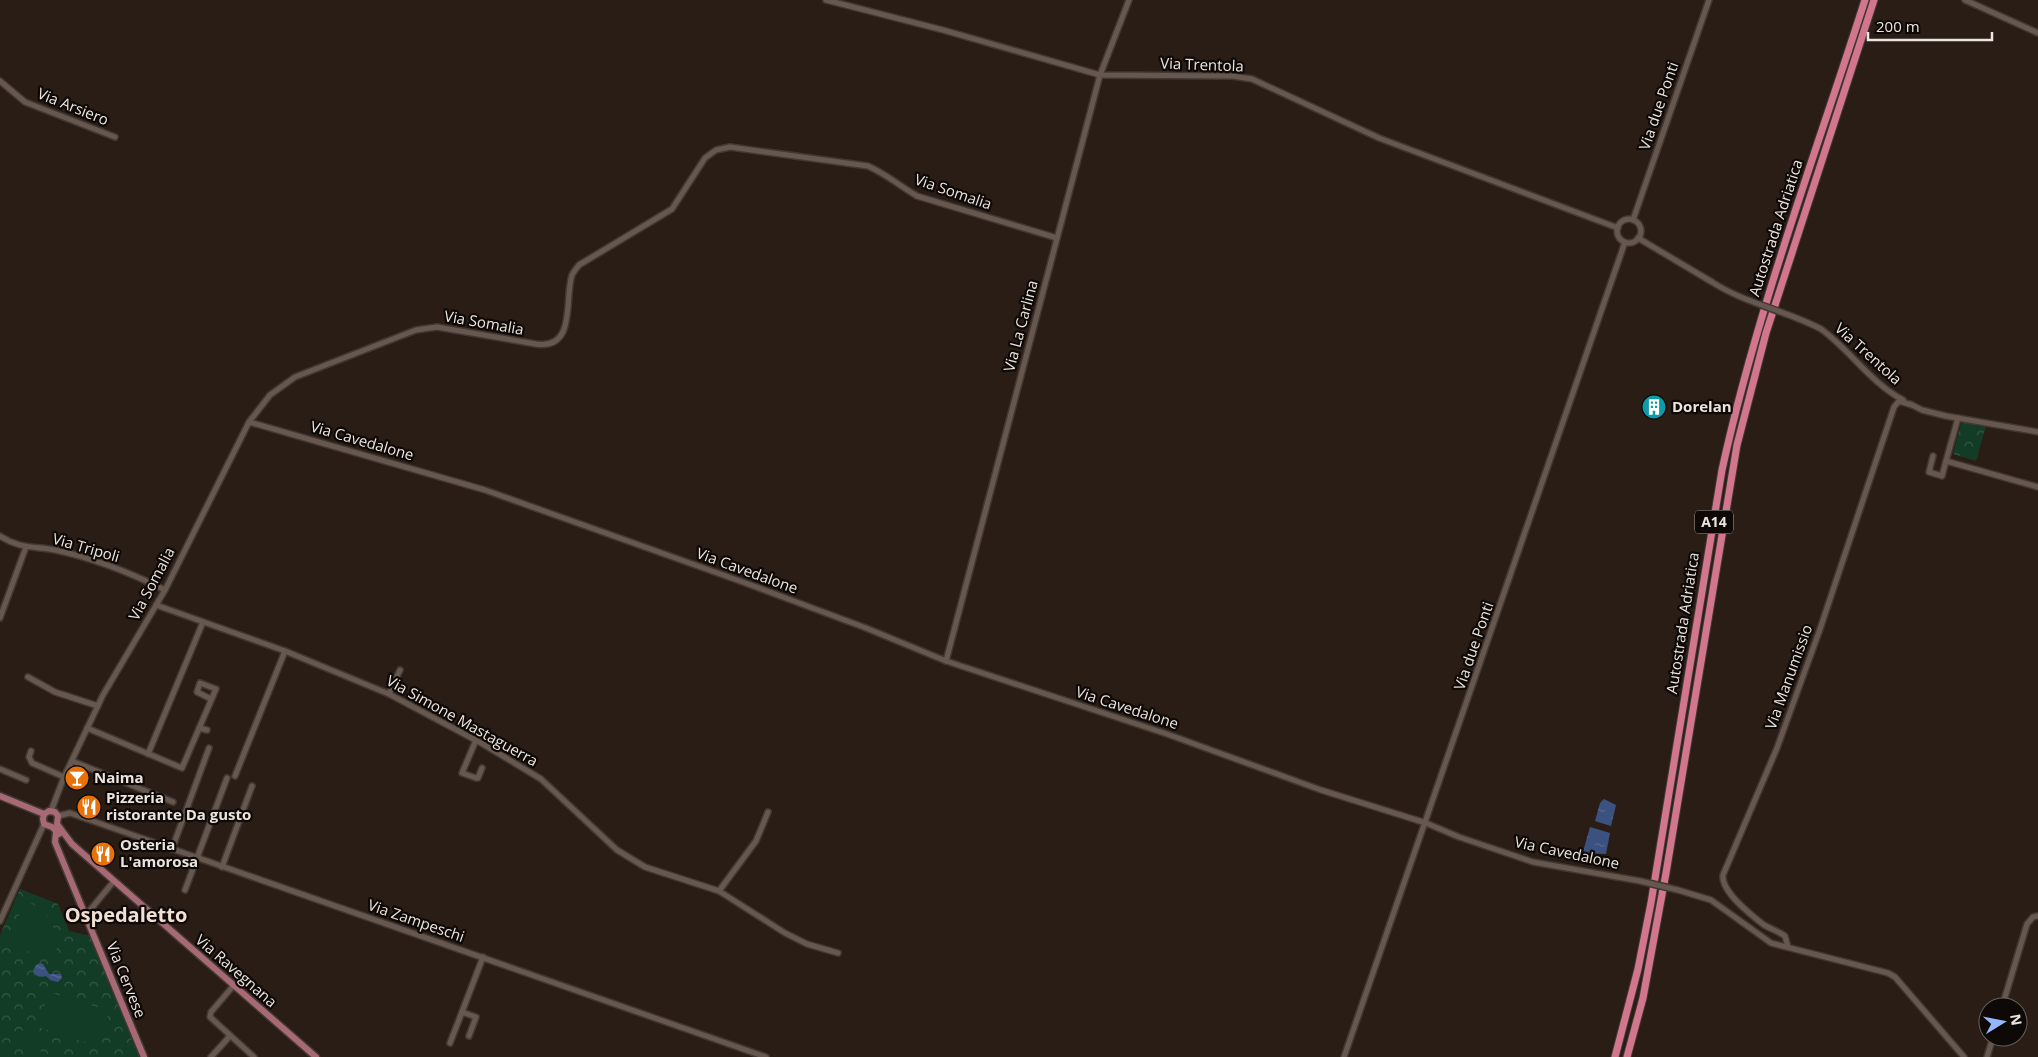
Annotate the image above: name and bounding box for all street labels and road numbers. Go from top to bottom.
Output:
street label: Via Trentola [1160,53,1244,75]
street label: Via due Ponti [1634,59,1682,152]
street label: Via Arsiero [35,83,112,129]
street label: Autostrada Adriatica [1743,157,1807,299]
street label: Via Somalia [912,169,995,214]
street label: Via La Carlina [998,278,1042,374]
street label: Via Somalia [443,305,525,339]
street label: Via Trentola [1831,318,1906,389]
street label: Via Cavedalone [308,416,416,464]
road number: A14 [1695,511,1733,534]
street label: Via Tripoli [50,528,122,566]
street label: Via Cavedalone [694,542,801,598]
street label: Via Somalia [123,543,179,624]
street label: Autostrada Adriatica [1661,551,1703,695]
street label: Via due Ponti [1449,599,1497,692]
street label: Via Manumissio [1760,622,1816,732]
street label: Via Simone Mastaguerra [383,670,542,770]
street label: Via Cavedalone [1074,681,1181,733]
street label: Via Cavedalone [1513,831,1621,873]
street label: Via Zampeschi [365,894,467,946]
street label: Via Ravegnana [192,929,282,1011]
street label: Via Cervese [103,939,151,1021]

